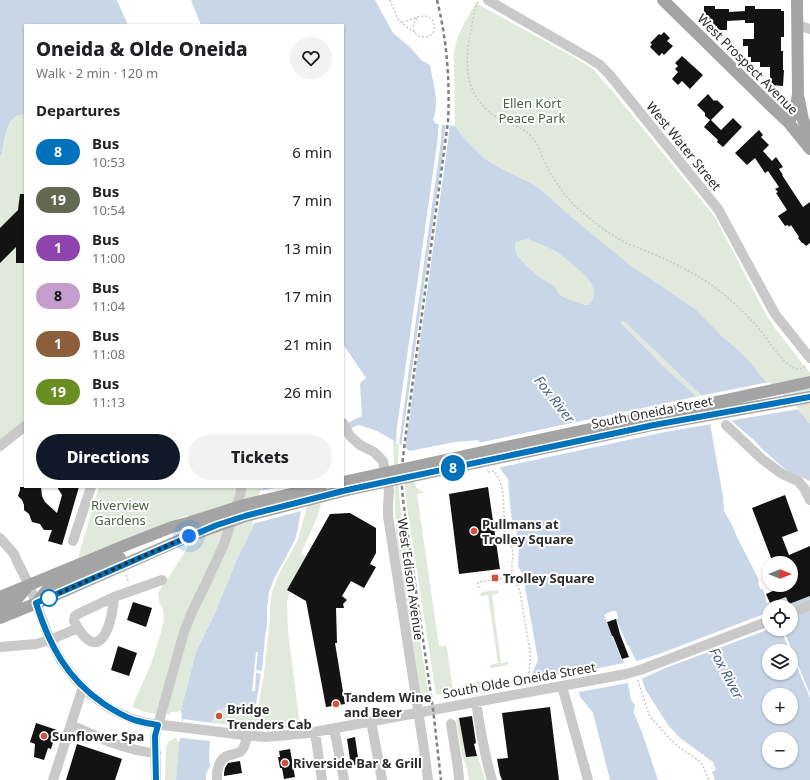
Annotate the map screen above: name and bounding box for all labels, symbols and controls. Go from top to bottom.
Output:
street label: West Prospect Avenue [694,10,802,118]
text: Oneida & Olde Oneida [36,36,248,62]
button: heart [290,37,332,79]
text: Walk · 2 min · 120 m [36,64,158,82]
park label: Ellen Kort Peace Park [499,94,566,127]
street label: West Water Street [643,98,726,195]
text: Departures [36,100,120,120]
text: Bus [92,133,119,153]
text: 8 [54,142,62,161]
text: 6 min [292,142,332,162]
text: 10:53 [92,153,125,171]
text: Bus [92,181,119,201]
text: 19 [50,190,66,209]
text: 7 min [292,190,332,210]
text: 10:54 [92,201,125,219]
text: Bus [92,229,119,249]
text: 1 [54,238,62,257]
text: 13 min [284,238,332,258]
text: 11:00 [92,249,125,267]
text: Bus [92,277,119,297]
text: 8 [54,286,62,305]
text: 17 min [284,286,332,306]
text: 11:04 [92,297,125,315]
text: Bus [92,325,119,345]
text: 1 [54,334,62,353]
text: 21 min [284,334,332,354]
text: 11:08 [92,345,125,363]
water label: Fox River [530,371,580,427]
text: Bus [92,373,119,393]
text: 19 [50,382,66,401]
text: 26 min [284,382,332,402]
street label: South Oneida Street [590,391,714,433]
text: 11:13 [92,393,125,411]
button: Directions [36,434,180,480]
button: Tickets [188,434,332,480]
line badge: 8 [440,455,466,481]
text: 8 [449,458,457,477]
park label: Riverview Gardens [91,496,150,529]
place label: Pullmans at Trolley Square [482,515,574,548]
street label: West Edison Avenue [394,517,428,641]
your location [179,526,199,546]
marker: Pullmans at Trolley Square [469,526,479,536]
north arrow [762,556,798,592]
map controls [762,556,798,768]
place label: Trolley Square [503,569,595,587]
marker: Trolley Square [490,573,500,583]
unlabelled marker [40,589,58,607]
button: locate [762,600,798,636]
water label: Fox River [706,644,749,702]
button: layers [762,644,798,680]
street label: South Olde Oneida Street [441,658,597,702]
place label: Tandem Wine and Beer [344,688,432,721]
button: + [762,688,798,724]
marker: Tandem Wine and Beer [331,699,341,709]
place label: Bridge Trenders Cab [227,700,312,733]
marker: Bridge Trenders Cab [214,711,224,721]
place label: Sunflower Spa [52,727,144,745]
marker: Sunflower Spa [39,731,49,741]
button: − [762,732,798,768]
place label: Riverside Bar & Grill [293,754,422,772]
marker: Riverside Bar & Grill [280,758,290,768]

